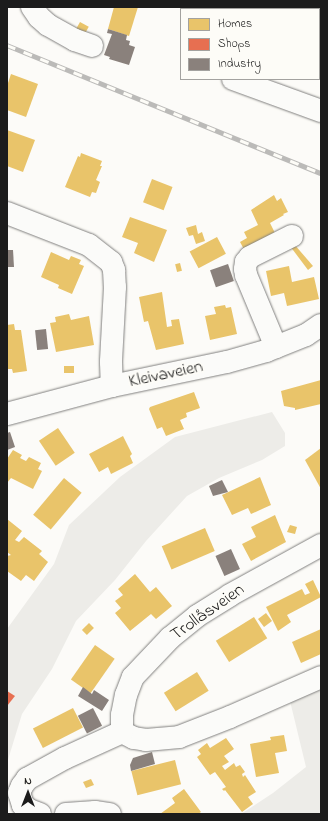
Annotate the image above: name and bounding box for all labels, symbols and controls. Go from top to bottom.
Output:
legend [180,8,320,80]
text: Homes [218,15,252,33]
text: Shops [218,35,250,53]
text: Industry [218,55,261,73]
street label: Kleivaveien [127,357,205,393]
street label: Trollåsveien [167,580,249,646]
north arrow [8,773,48,813]
text: N [24,773,32,789]

